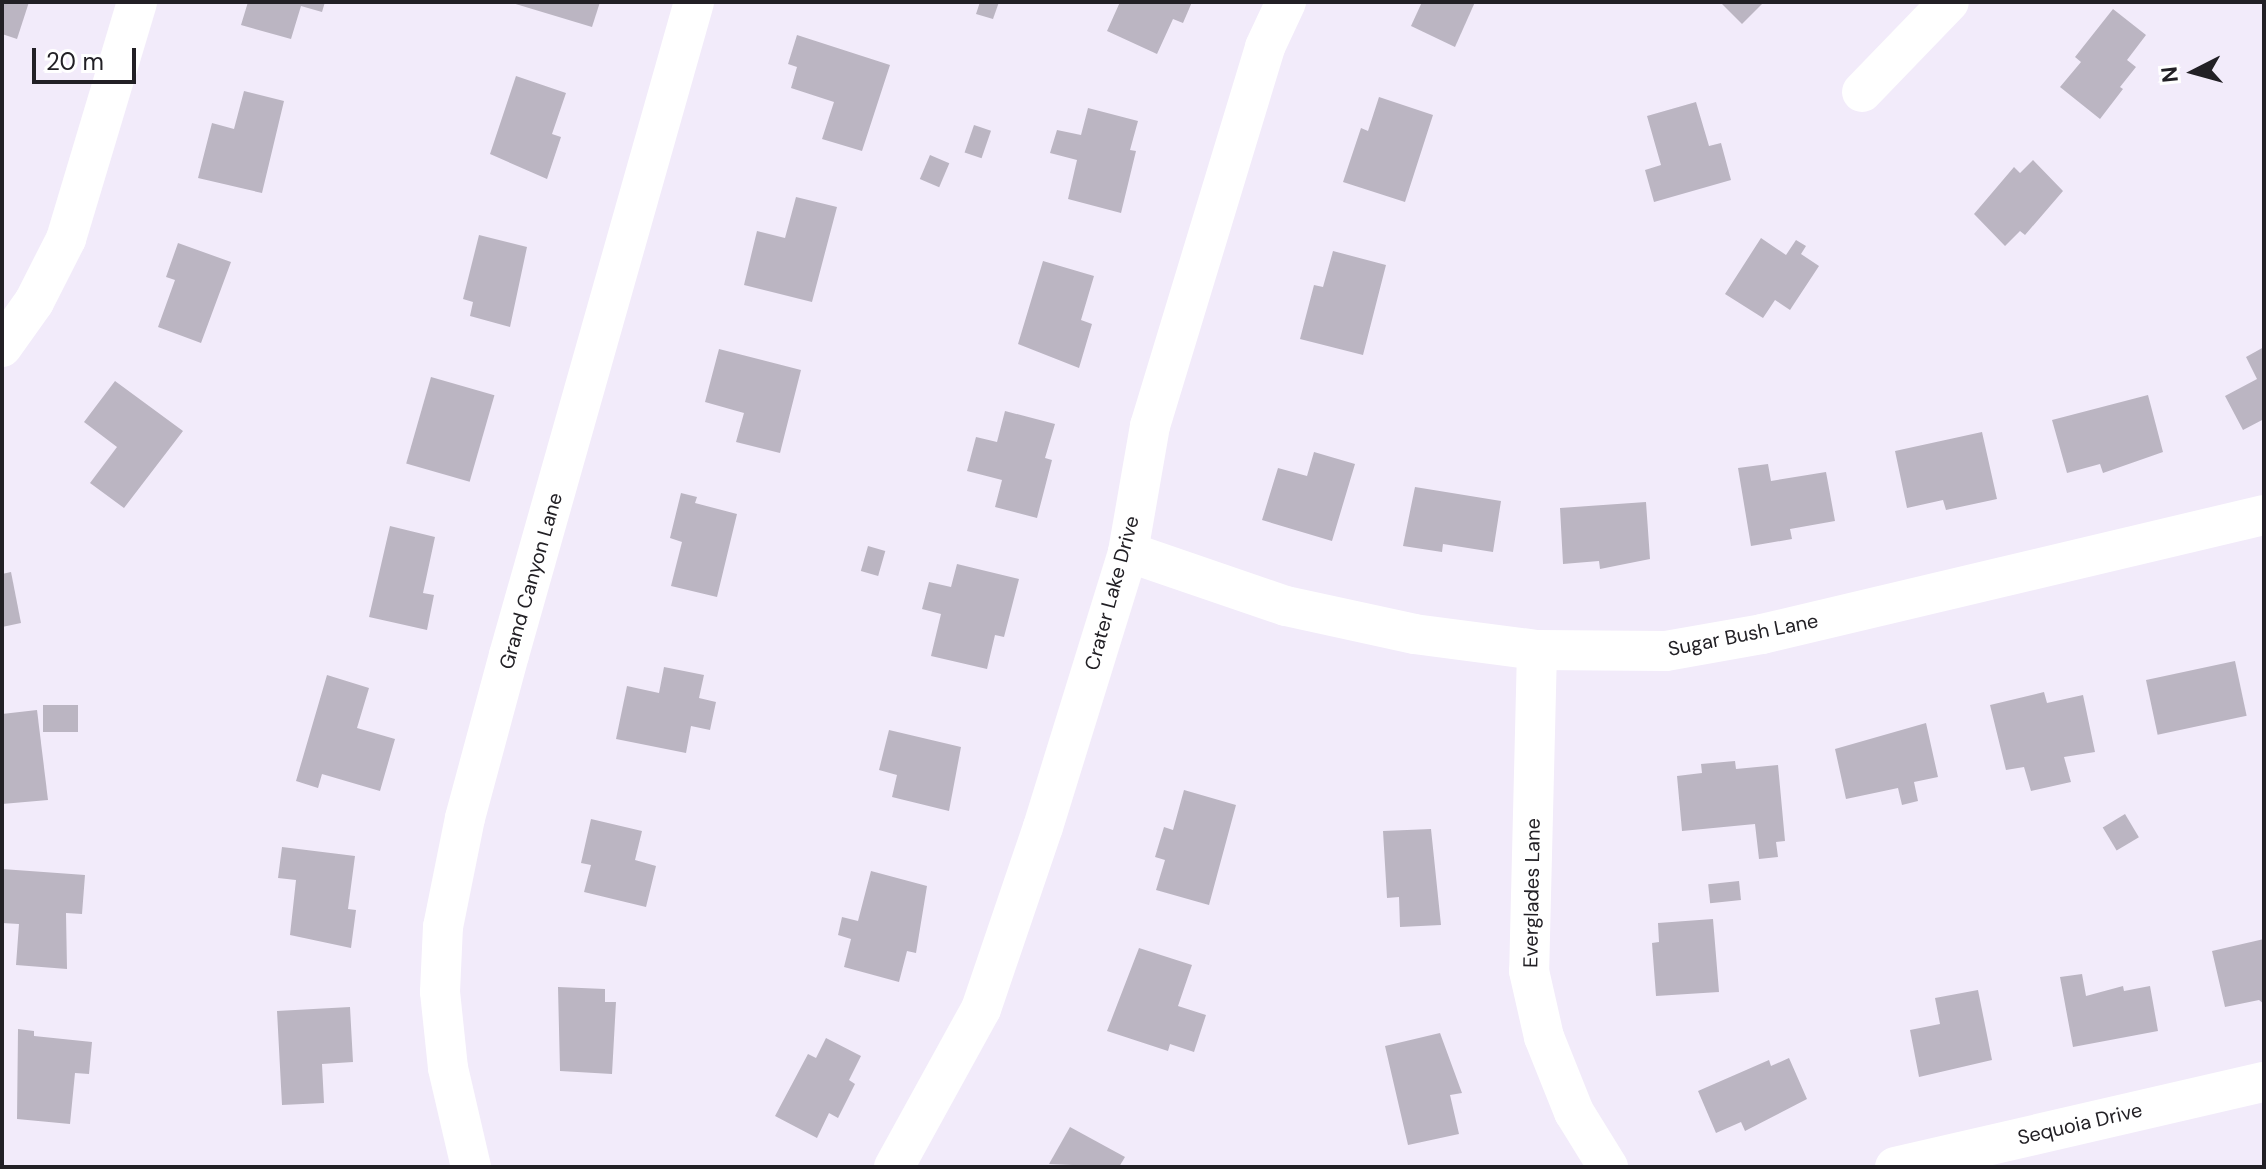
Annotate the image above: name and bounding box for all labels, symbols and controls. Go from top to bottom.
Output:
scale bar [36,32,140,82]
north arrow [2154,32,2234,112]
text: 20 m [46,46,104,77]
text: N [2154,65,2185,84]
street label: Grand Canyon Lane [494,490,568,672]
street label: Crater Lake Drive [1080,513,1144,673]
street label: Sugar Bush Lane [1666,609,1820,661]
street label: Everglades Lane [1519,818,1545,968]
street label: Sequoia Drive [2015,1098,2145,1150]

